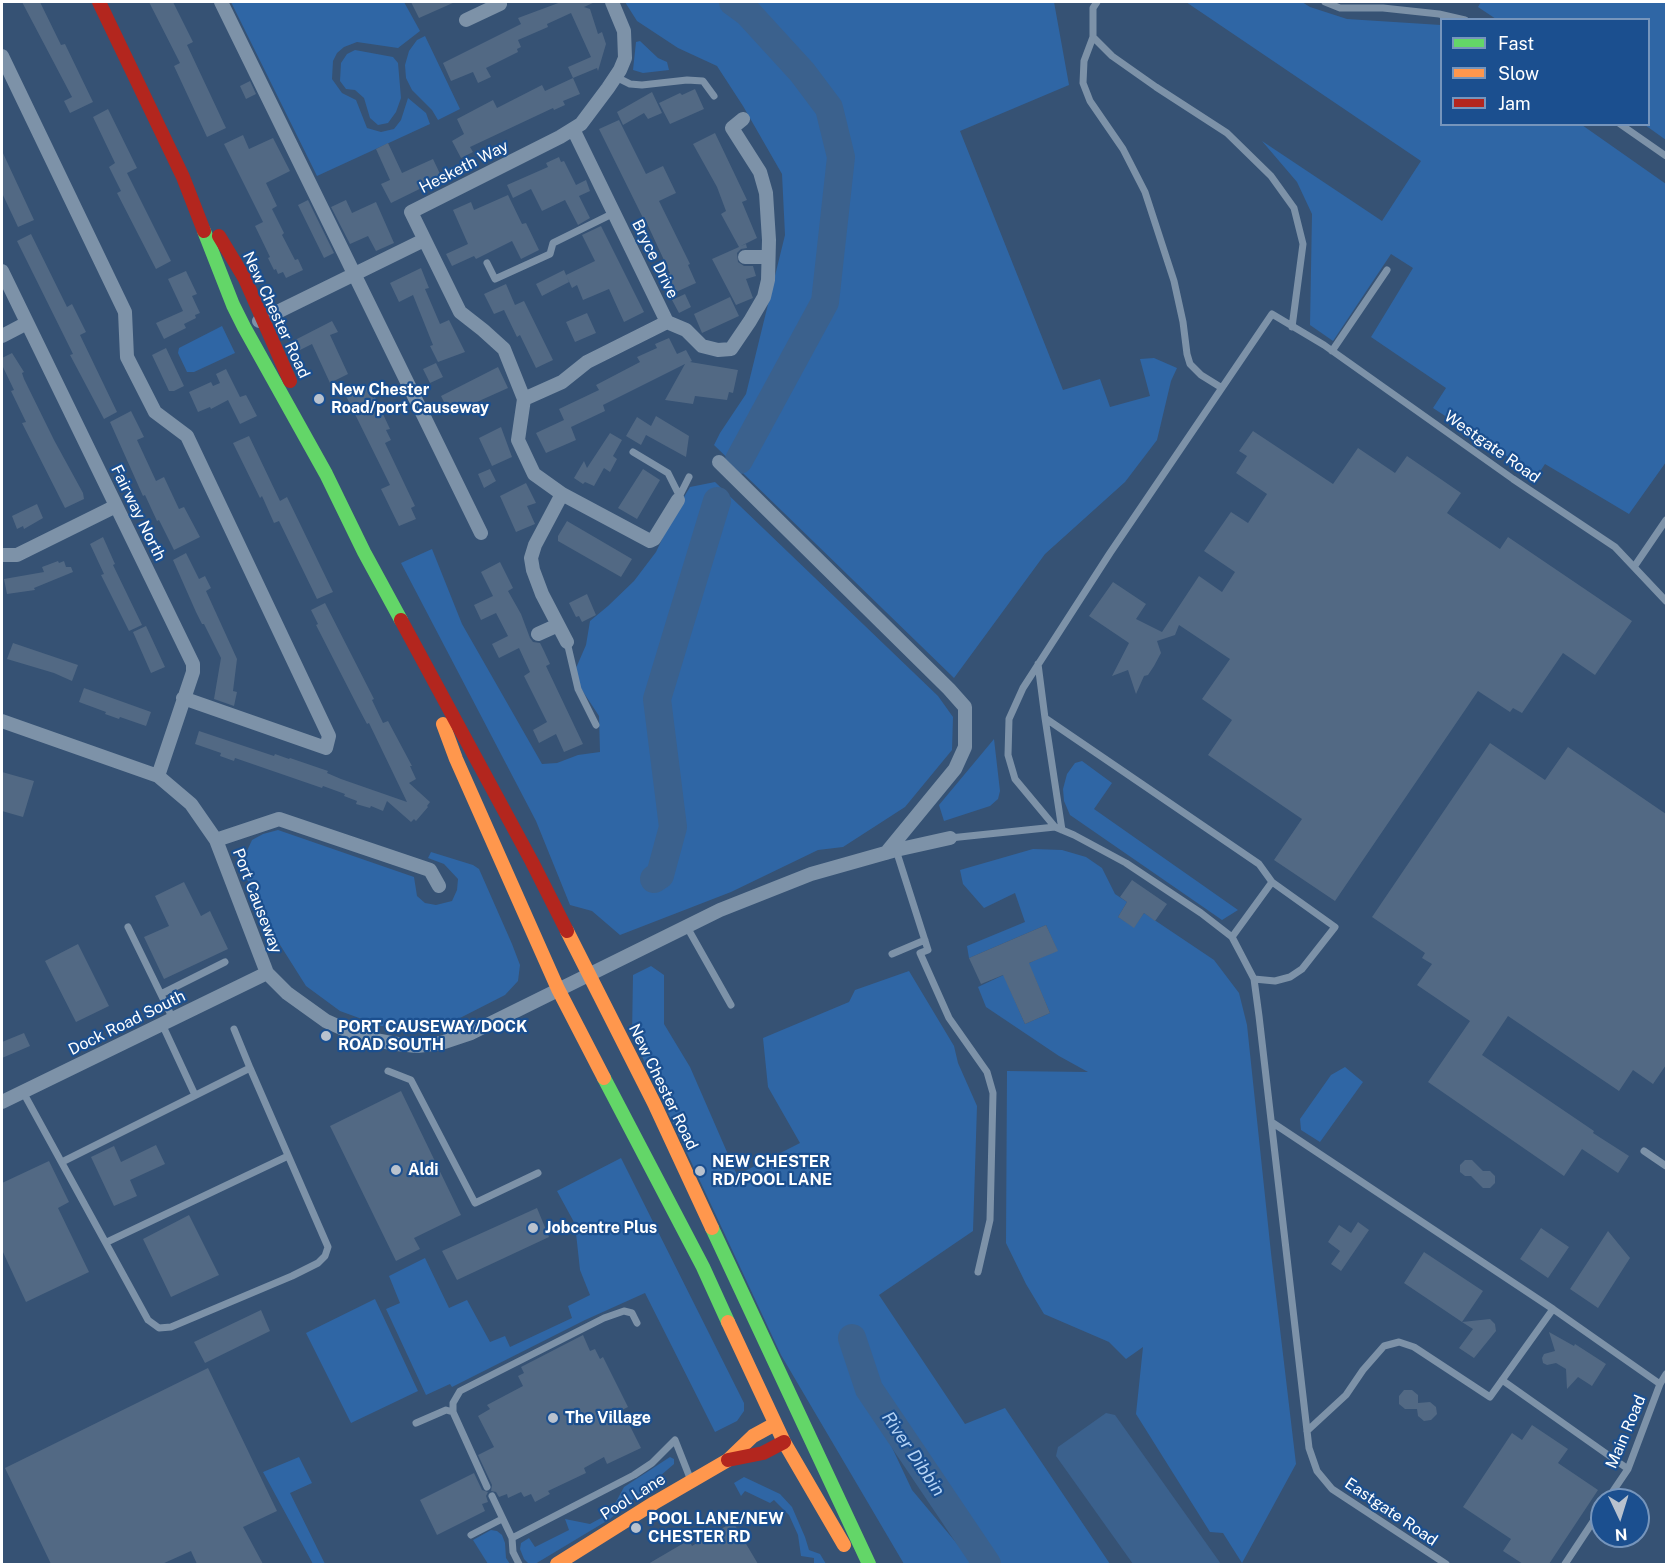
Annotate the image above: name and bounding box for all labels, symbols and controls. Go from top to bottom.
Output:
legend [1440,18,1650,126]
text: Fast [1498,33,1534,54]
text: Slow [1498,63,1539,84]
text: Jam [1498,93,1531,114]
street label: Hesketh Way [416,136,512,198]
street label: Bryce Drive [628,216,682,302]
street label: New Chester Road [238,249,314,381]
place label: New Chester Road/port Causeway [331,380,489,418]
marker: New Chester Road/port Causeway [312,392,326,406]
street label: Westgate Road [1440,407,1544,487]
street label: Fairway North [106,462,170,564]
street label: Port Causeway [228,846,286,956]
street label: Dock Road South [65,986,189,1060]
place label: PORT CAUSEWAY/DOCK ROAD SOUTH [338,1017,527,1055]
street label: New Chester Road [624,1021,702,1153]
marker: PORT CAUSEWAY/DOCK ROAD SOUTH [319,1029,333,1043]
place label: NEW CHESTER RD/POOL LANE [712,1152,832,1190]
place label: Aldi [408,1160,438,1180]
marker: Aldi [389,1163,403,1177]
marker: NEW CHESTER RD/POOL LANE [693,1164,707,1178]
place label: Jobcentre Plus [545,1218,657,1238]
marker: Jobcentre Plus [526,1221,540,1235]
street label: Main Road [1602,1392,1650,1472]
place label: The Village [565,1408,651,1428]
water label: River Dibbin [877,1408,949,1500]
marker: The Village [546,1411,560,1425]
street label: Pool Lane [597,1470,669,1524]
street label: Eastgate Road [1341,1474,1441,1550]
north arrow [1590,1488,1650,1548]
place label: POOL LANE/NEW CHESTER RD [648,1509,784,1547]
marker: POOL LANE/NEW CHESTER RD [629,1521,643,1535]
text: N [1614,1525,1628,1544]

